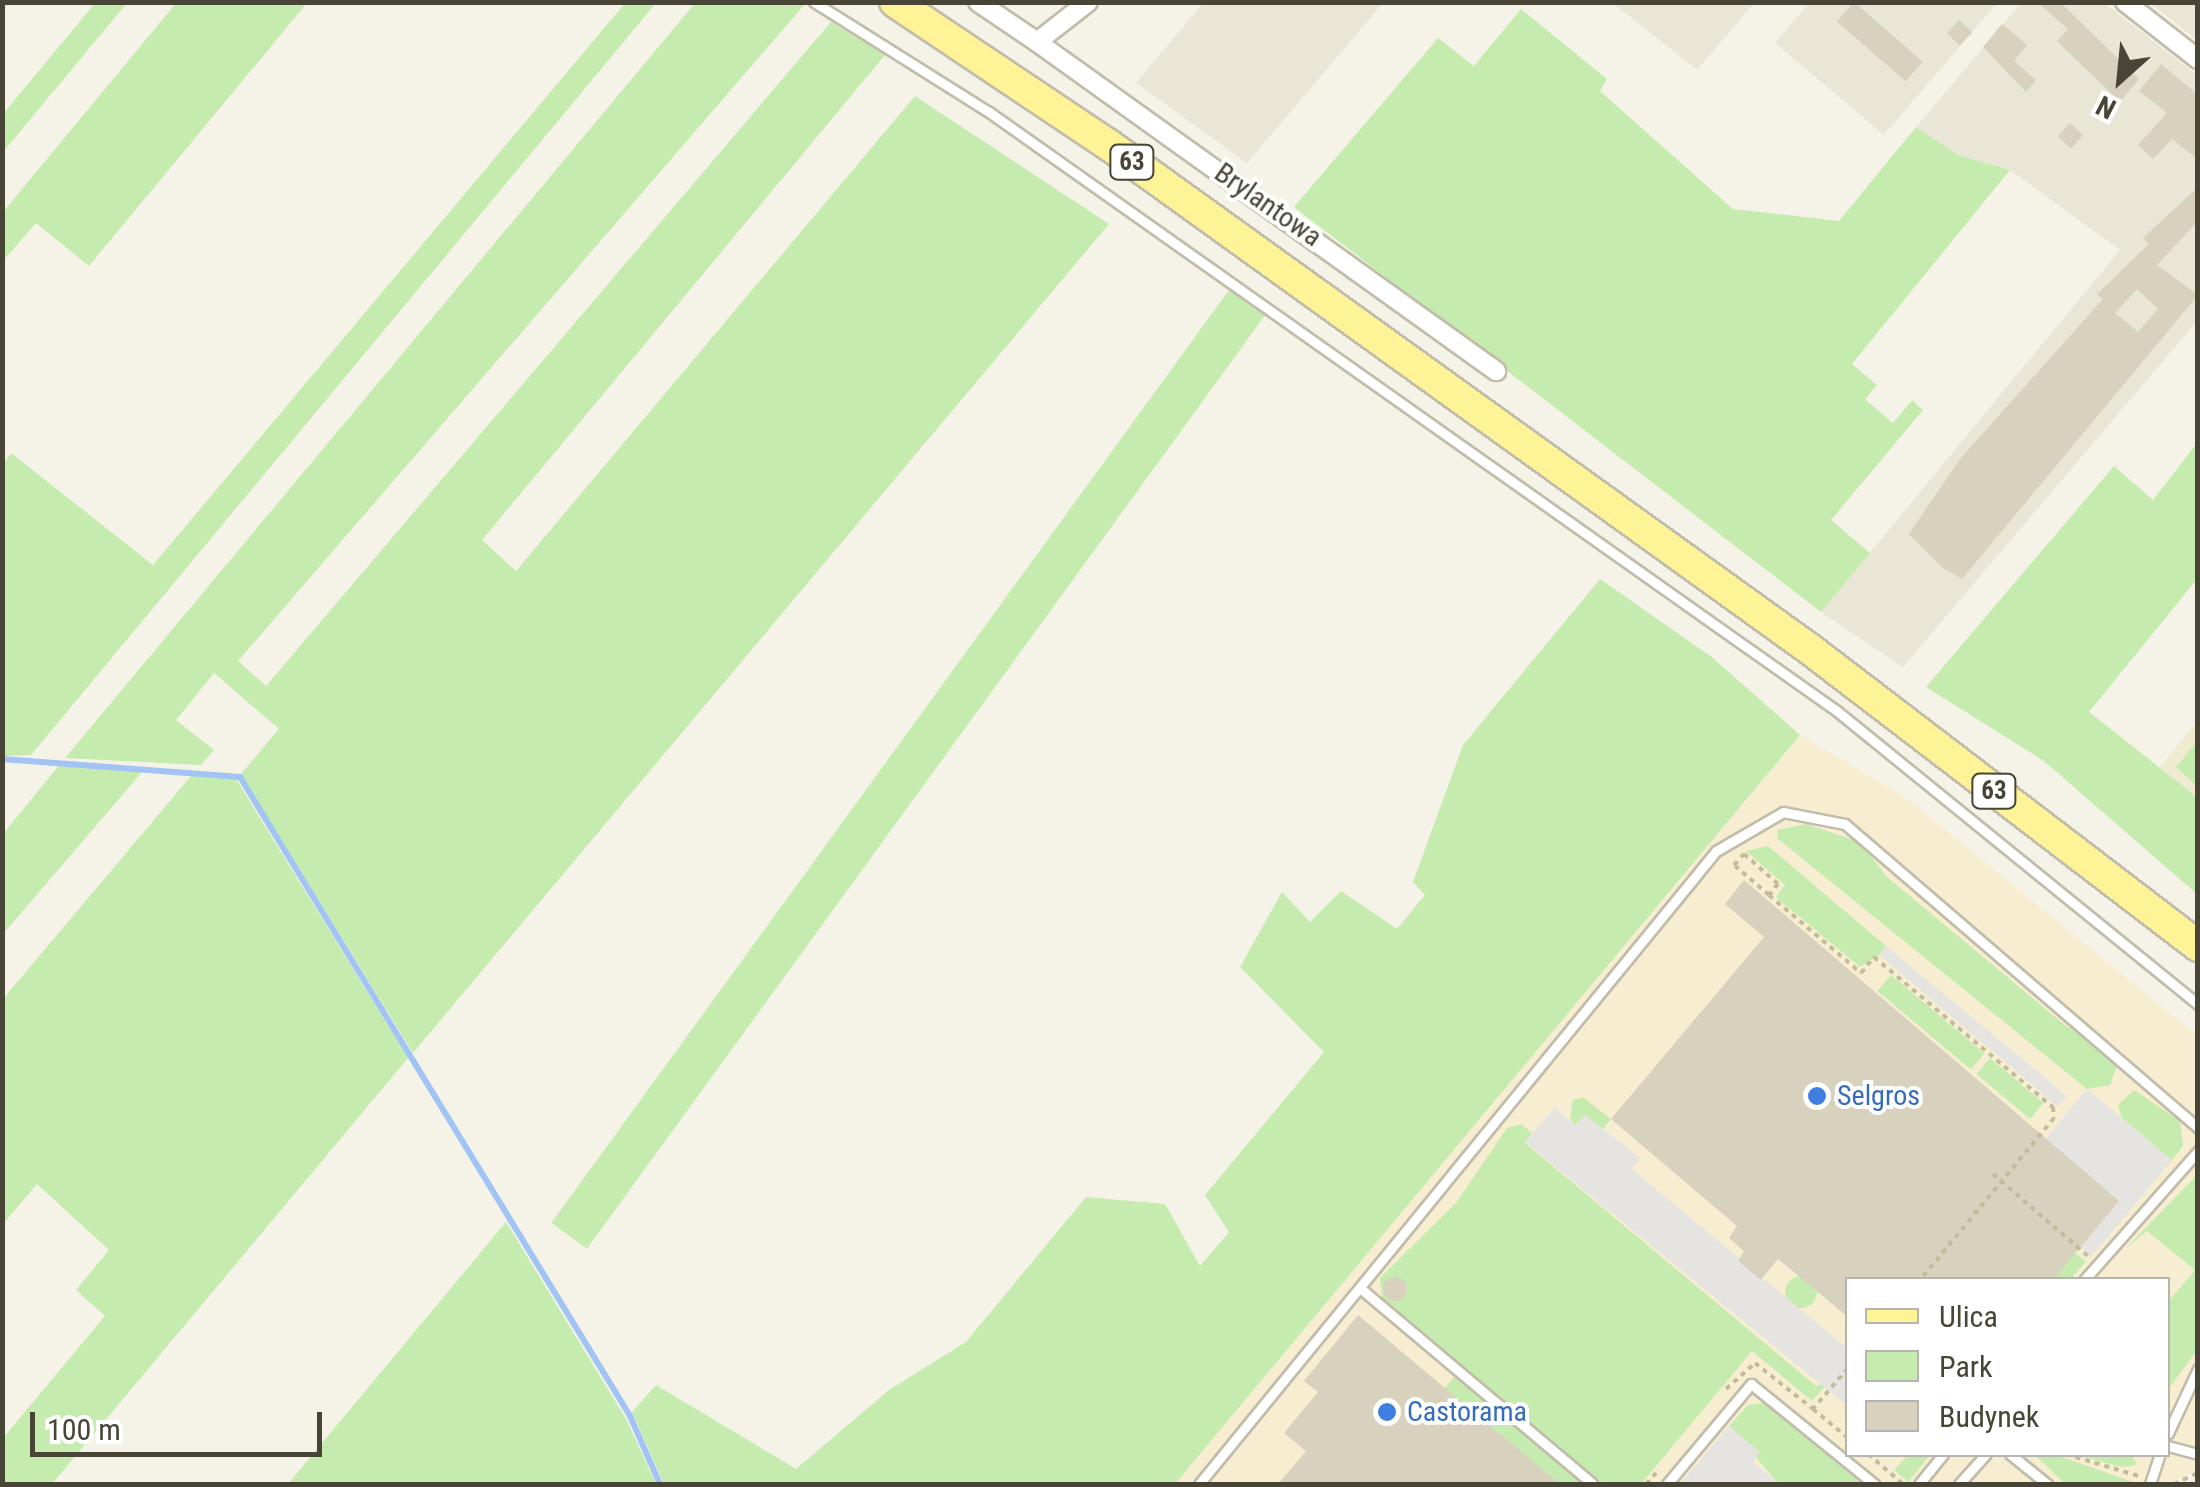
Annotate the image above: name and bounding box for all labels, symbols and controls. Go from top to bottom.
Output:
north arrow [2070,30,2170,130]
text: N [2091,89,2121,126]
road number: 63 [1107,142,1157,182]
street label: Brylantowa [1208,156,1328,254]
road number: 63 [1969,771,2019,811]
place label: Selgros [1837,1079,1920,1113]
marker: Selgros [1806,1085,1828,1107]
legend [1845,1277,2170,1457]
text: Ulica [1939,1299,1998,1334]
text: Park [1939,1349,1993,1384]
scale bar [35,1392,328,1454]
place label: Castorama [1407,1395,1527,1429]
text: Budynek [1939,1399,2039,1434]
marker: Castorama [1376,1401,1398,1423]
text: 100 m [47,1412,121,1447]

